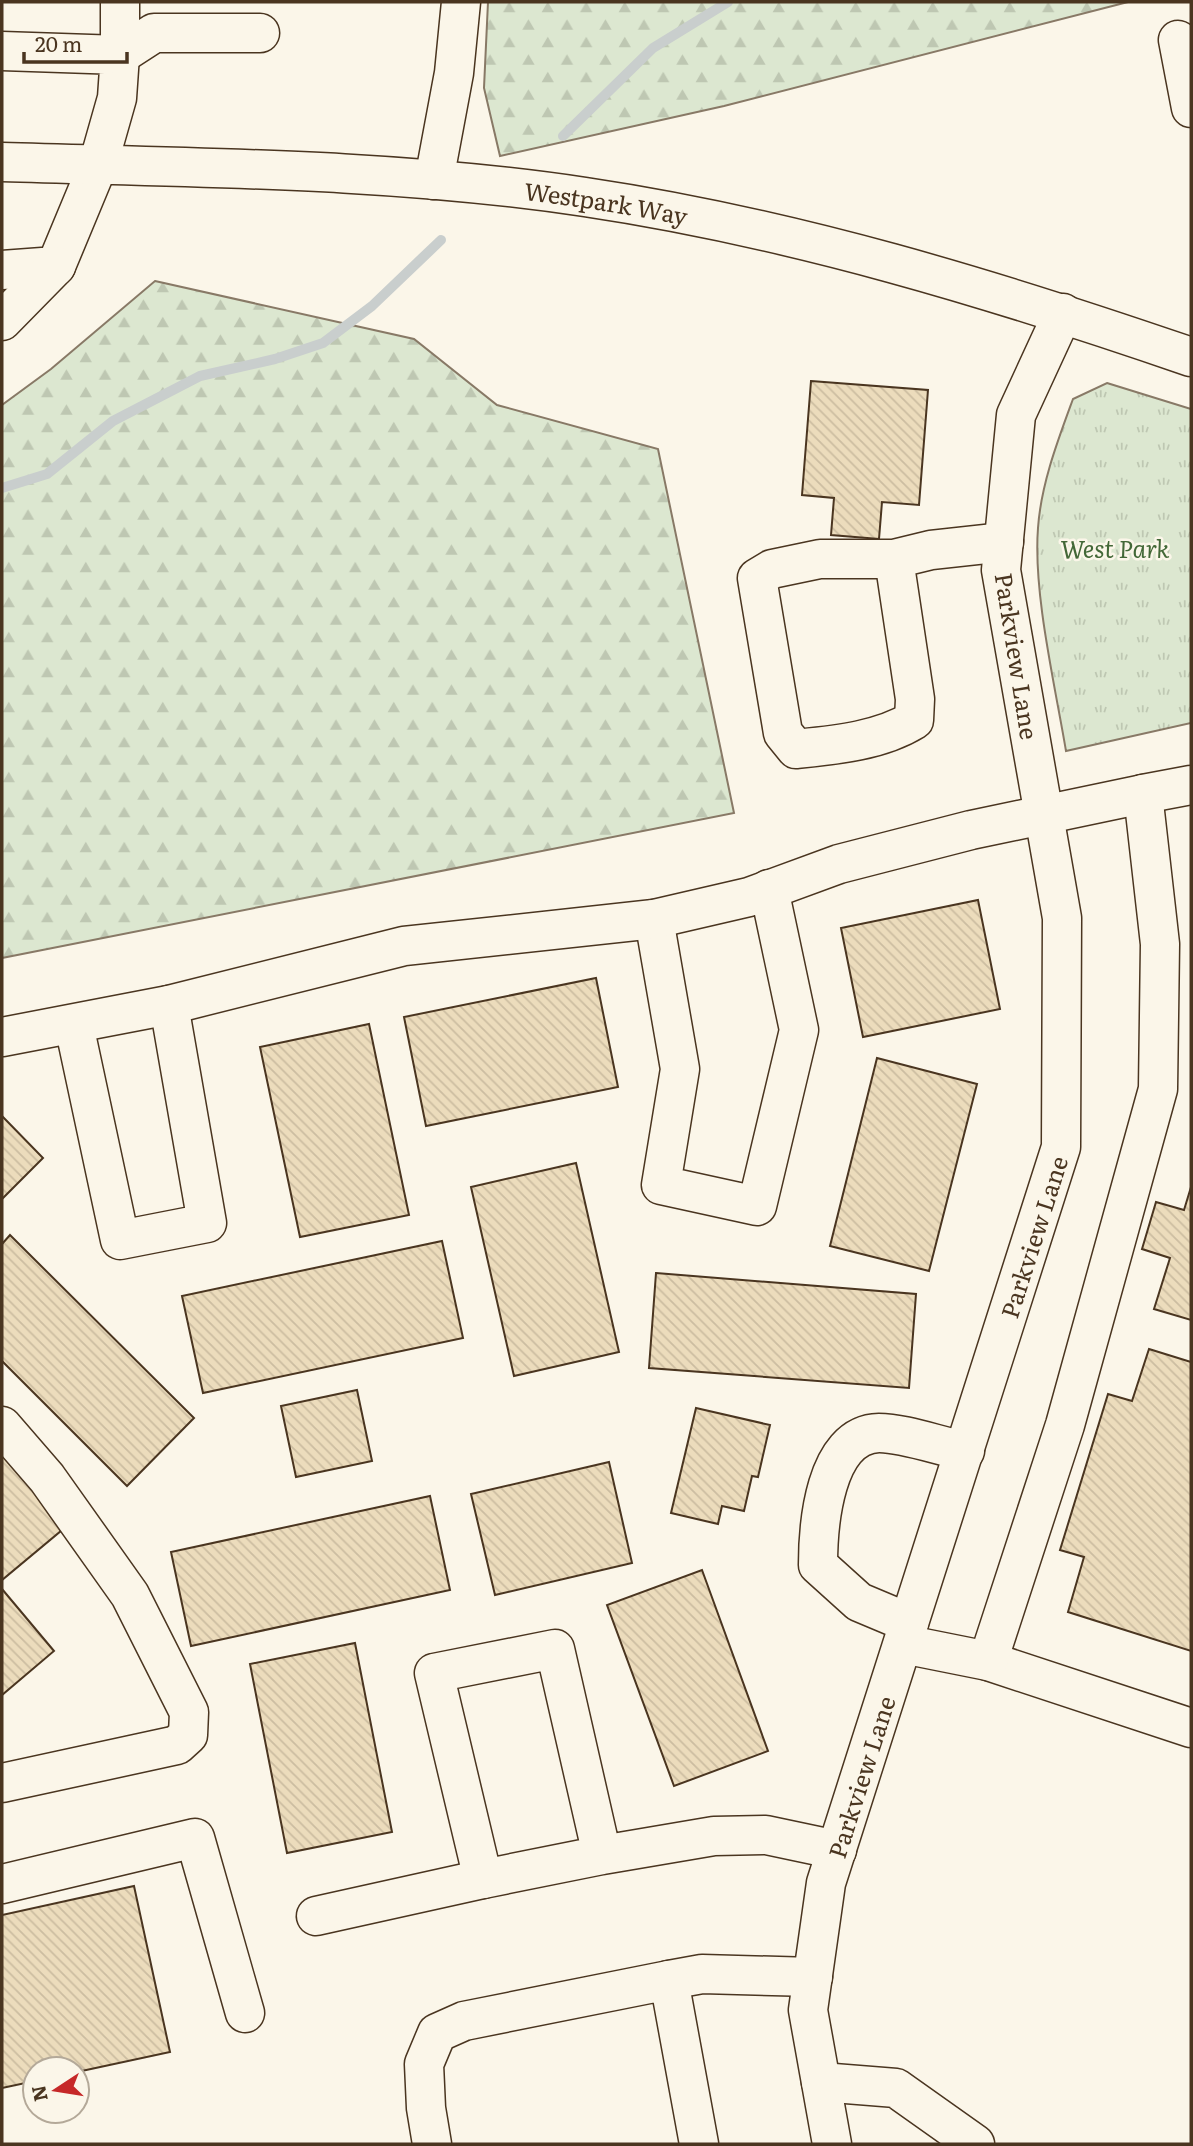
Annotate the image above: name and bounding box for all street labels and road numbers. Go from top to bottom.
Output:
street label: Westpark Way [522,171,691,232]
street label: Parkview Lane [988,570,1048,742]
street label: Parkview Lane [990,1151,1075,1322]
street label: Parkview Lane [818,1691,902,1862]

